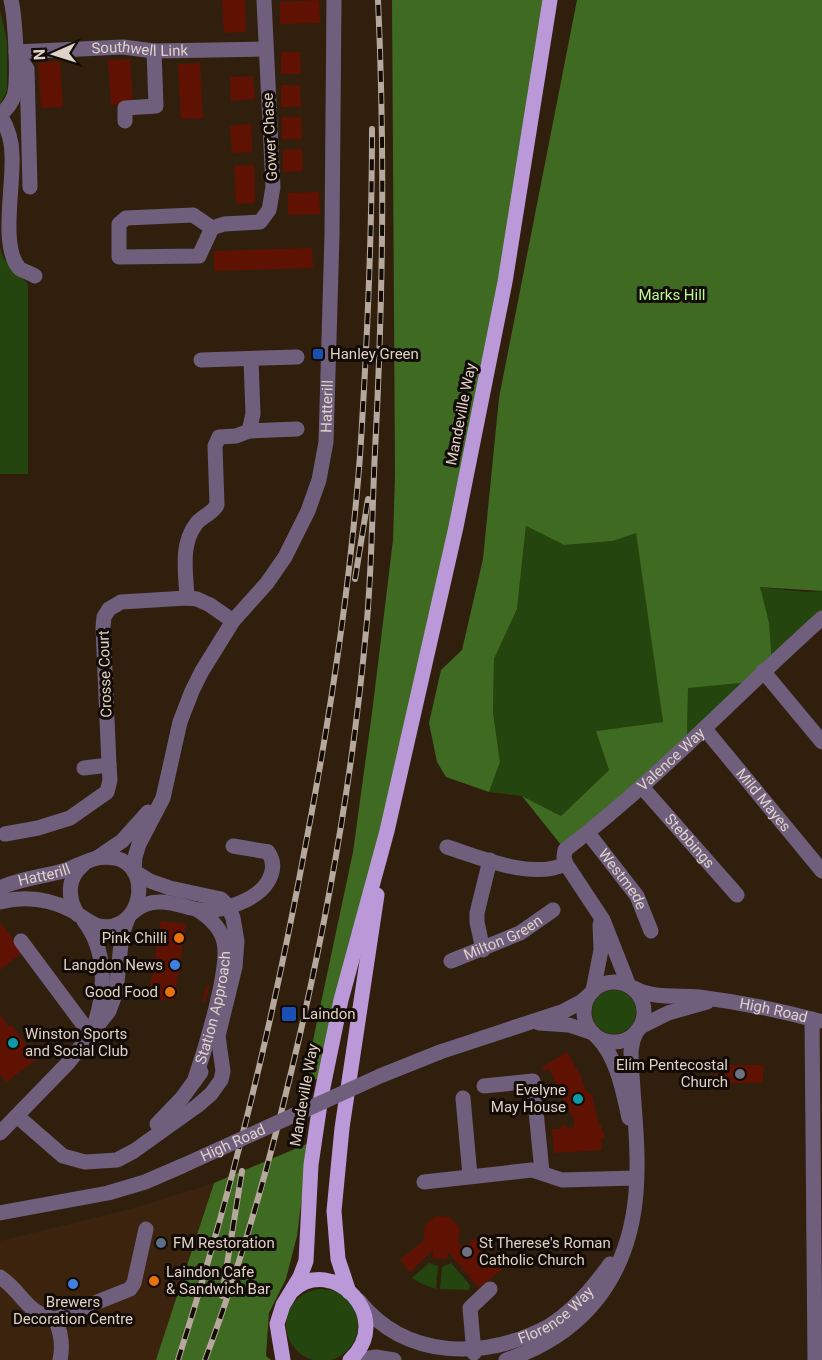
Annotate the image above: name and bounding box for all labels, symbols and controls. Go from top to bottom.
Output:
north arrow [24,24,84,84]
street label: Southwell Link [91,38,189,60]
text: N [30,49,49,61]
street label: Gower Chase [259,92,281,182]
park label: Marks Hill [638,286,706,304]
place label: Hanley Green [330,345,419,363]
marker: Hanley Green [311,347,325,361]
street label: Mandeville Way [442,361,480,467]
street label: Hatterill [317,380,337,433]
street label: Crosse Court [94,630,116,718]
street label: Valence Way [634,724,708,795]
street label: Mild Mayes [732,765,795,835]
street label: Stebbings [661,810,718,872]
street label: Westmede [595,845,651,912]
street label: Hatterill [16,860,73,890]
street label: Milton Green [461,911,546,964]
place label: Pink Chilli [102,929,167,947]
marker: Pink Chilli [172,931,186,945]
street label: Station Approach [191,951,234,1066]
place label: Langdon News [63,956,163,974]
marker: Langdon News [168,958,182,972]
place label: Good Food [85,983,158,1001]
marker: Good Food [163,985,177,999]
street label: High Road [738,994,809,1027]
marker: Laindon [280,1005,298,1023]
place label: Laindon [302,1005,355,1023]
place label: Winston Sports and Social Club [25,1025,128,1060]
marker: Winston Sports and Social Club [6,1036,20,1050]
street label: Mandeville Way [286,1042,322,1148]
place label: Elim Pentecostal Church [616,1056,728,1091]
marker: Elim Pentecostal Church [733,1067,747,1081]
place label: Evelyne May House [491,1081,566,1116]
marker: Evelyne May House [571,1092,585,1106]
street label: High Road [198,1120,268,1165]
place label: FM Restoration [173,1234,275,1252]
place label: St Therese's Roman Catholic Church [479,1234,611,1269]
marker: FM Restoration [154,1236,168,1250]
marker: St Therese's Roman Catholic Church [460,1245,474,1259]
place label: Laindon Cafe & Sandwich Bar [166,1263,270,1298]
marker: Laindon Cafe & Sandwich Bar [147,1274,161,1288]
marker: Brewers Decoration Centre [66,1277,80,1291]
street label: Florence Way [515,1283,598,1348]
place label: Brewers Decoration Centre [13,1293,133,1328]

